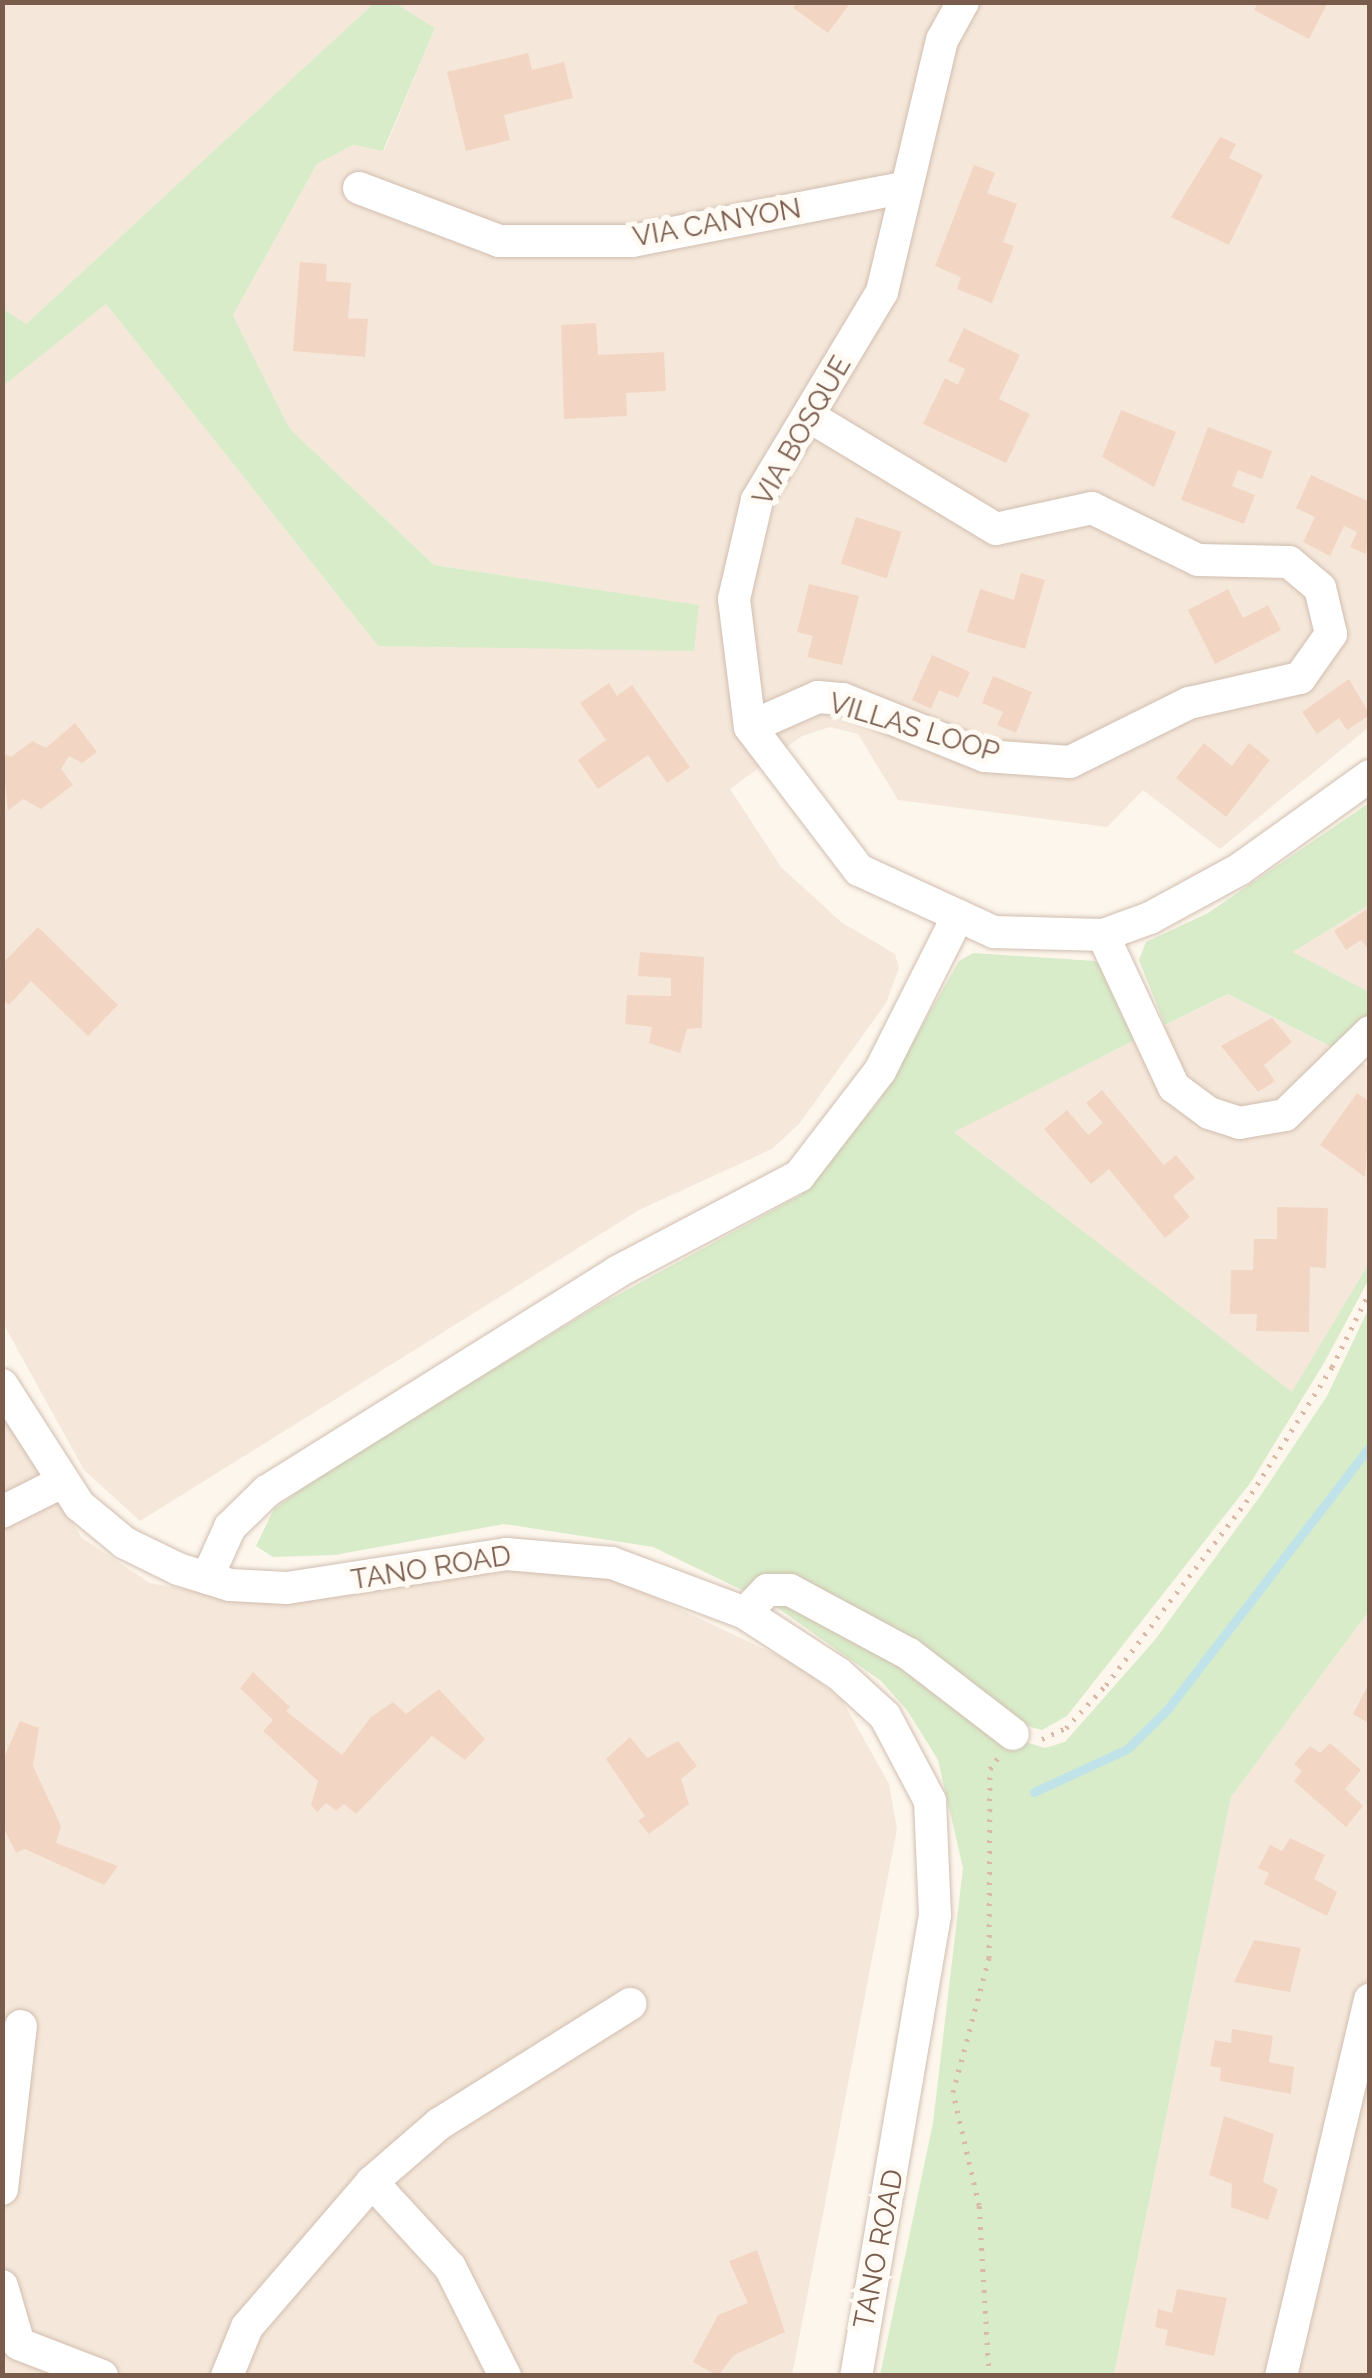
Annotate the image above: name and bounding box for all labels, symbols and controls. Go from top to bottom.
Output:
street label: VIA CANYON [630,192,804,254]
street label: VIA BOSQUE [745,350,859,512]
street label: VILLAS LOOP [825,686,1003,770]
street label: TANO ROAD [349,1539,513,1597]
street label: TANO ROAD [847,2167,911,2331]

